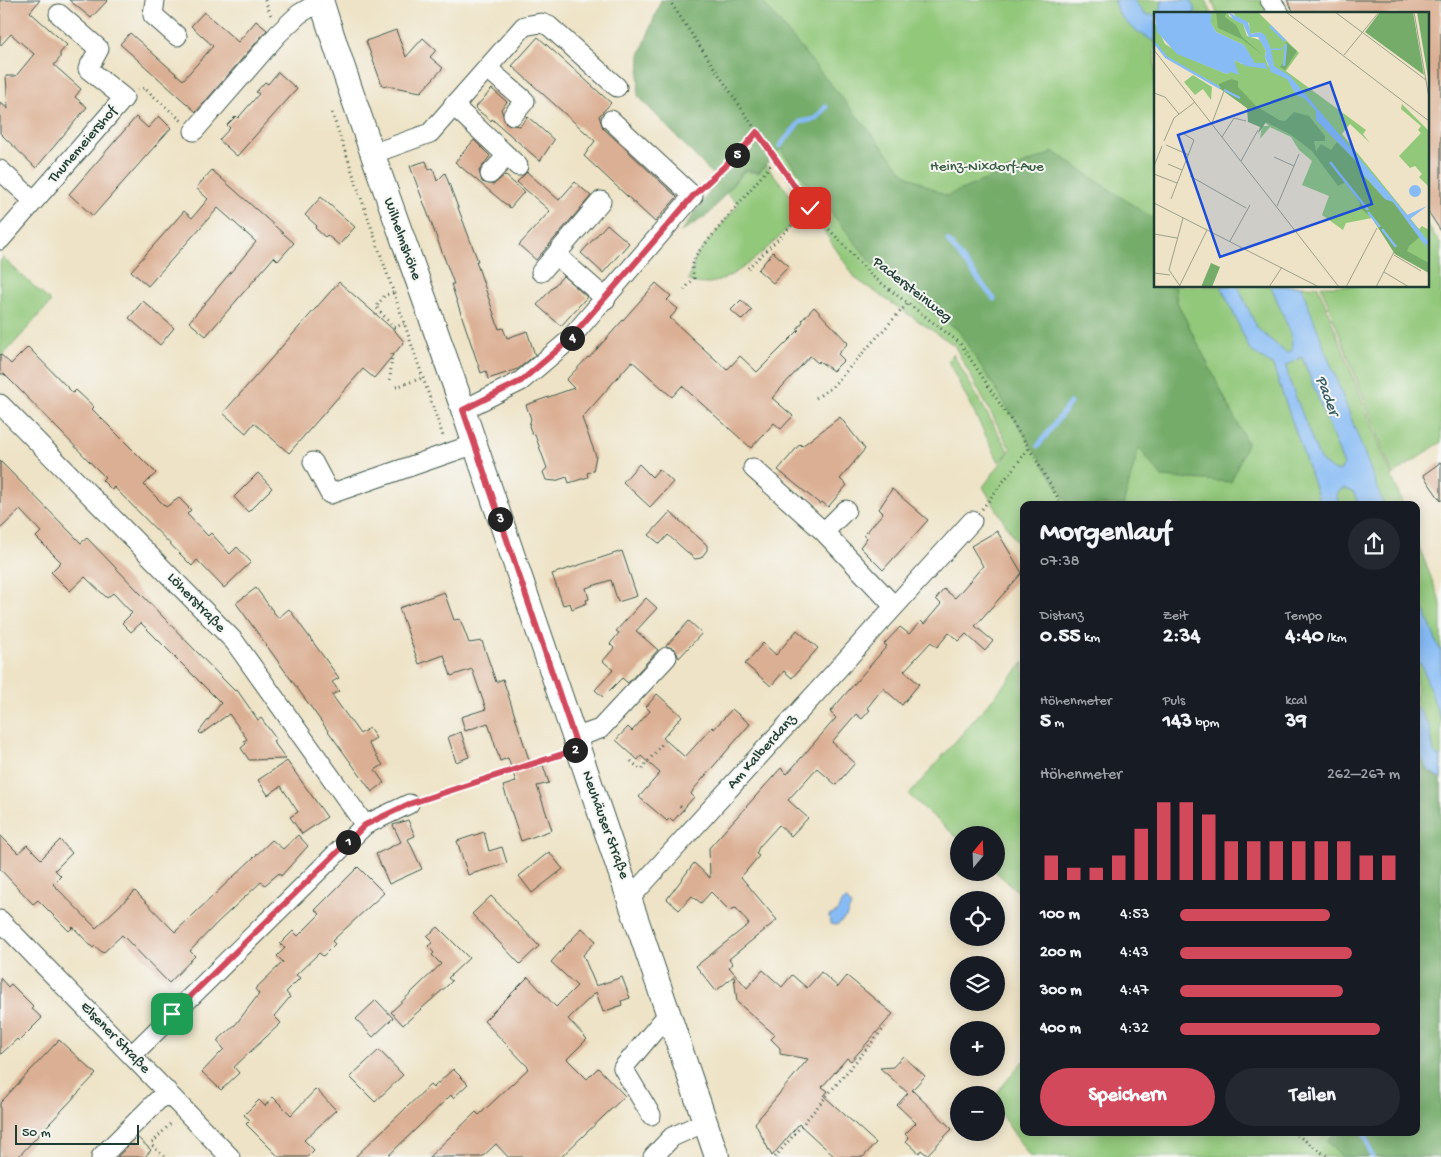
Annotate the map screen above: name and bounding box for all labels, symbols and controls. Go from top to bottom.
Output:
inset map [1154,12,1428,288]
street label: Thunemeiershof [44,102,122,188]
pin: 5 [724,142,750,168]
text: 5 [734,147,741,164]
park label: Heinz-Nixdorf-Aue [930,158,1044,176]
pin [789,187,831,229]
icon: check [796,194,824,222]
street label: Wilhelmshöhe [379,195,425,283]
street label: Padersteinweg [868,253,955,327]
pin: 4 [560,326,584,350]
text: 4 [569,330,576,347]
water label: Pader [1310,373,1343,422]
pin: 3 [488,506,512,532]
text: 3 [497,511,504,528]
text: Morgenlauf [1040,517,1171,550]
button: share [1348,518,1400,570]
text: 07:38 [1040,553,1080,572]
street label: Löherstraße [163,569,229,637]
text: Distanz [1040,608,1084,625]
text: Zeit [1163,608,1188,625]
text: Tempo [1285,608,1322,625]
text: 0.55 [1040,625,1081,650]
text: 2:34 [1163,625,1200,650]
text: 4:40 [1285,625,1324,650]
text: km [1081,630,1100,647]
text: /km [1324,630,1347,647]
text: Höhenmeter [1040,693,1112,710]
text: Puls [1163,693,1185,710]
text: kcal [1285,693,1307,710]
street label: Am Kalberdanz [724,710,801,793]
text: 5 [1040,710,1051,735]
text: 143 [1163,710,1192,735]
text: 39 [1285,710,1307,735]
text: m [1051,715,1064,732]
text: bpm [1192,715,1220,732]
pin: 2 [562,738,588,762]
text: 2 [572,742,579,759]
text: Höhenmeter [1040,766,1122,785]
text: 262–267 m [1327,766,1400,785]
street label: Neuhäuser Straße [577,768,633,882]
north arrow [950,826,1005,881]
map controls [950,826,1005,1141]
pin: 1 [336,830,360,854]
text: 1 [346,834,351,851]
button: locate [950,891,1005,946]
text: 100 m [1040,906,1080,925]
text: 4:53 [1120,906,1149,925]
text: 200 m [1040,944,1081,963]
text: 4:43 [1120,944,1148,963]
button: layers [950,956,1005,1011]
text: 300 m [1040,982,1082,1001]
text: 4:47 [1120,982,1148,1001]
pin [151,993,193,1035]
street label: Elsener Straße [76,998,154,1078]
icon: arrive [158,1000,186,1028]
text: 400 m [1040,1020,1081,1039]
text: 4:32 [1120,1020,1149,1039]
button: + [950,1021,1005,1076]
button: Speichern [1040,1068,1215,1126]
button: Teilen [1225,1068,1400,1126]
button: − [950,1086,1005,1141]
scale bar [15,1122,139,1145]
text: 50 m [22,1125,51,1142]

